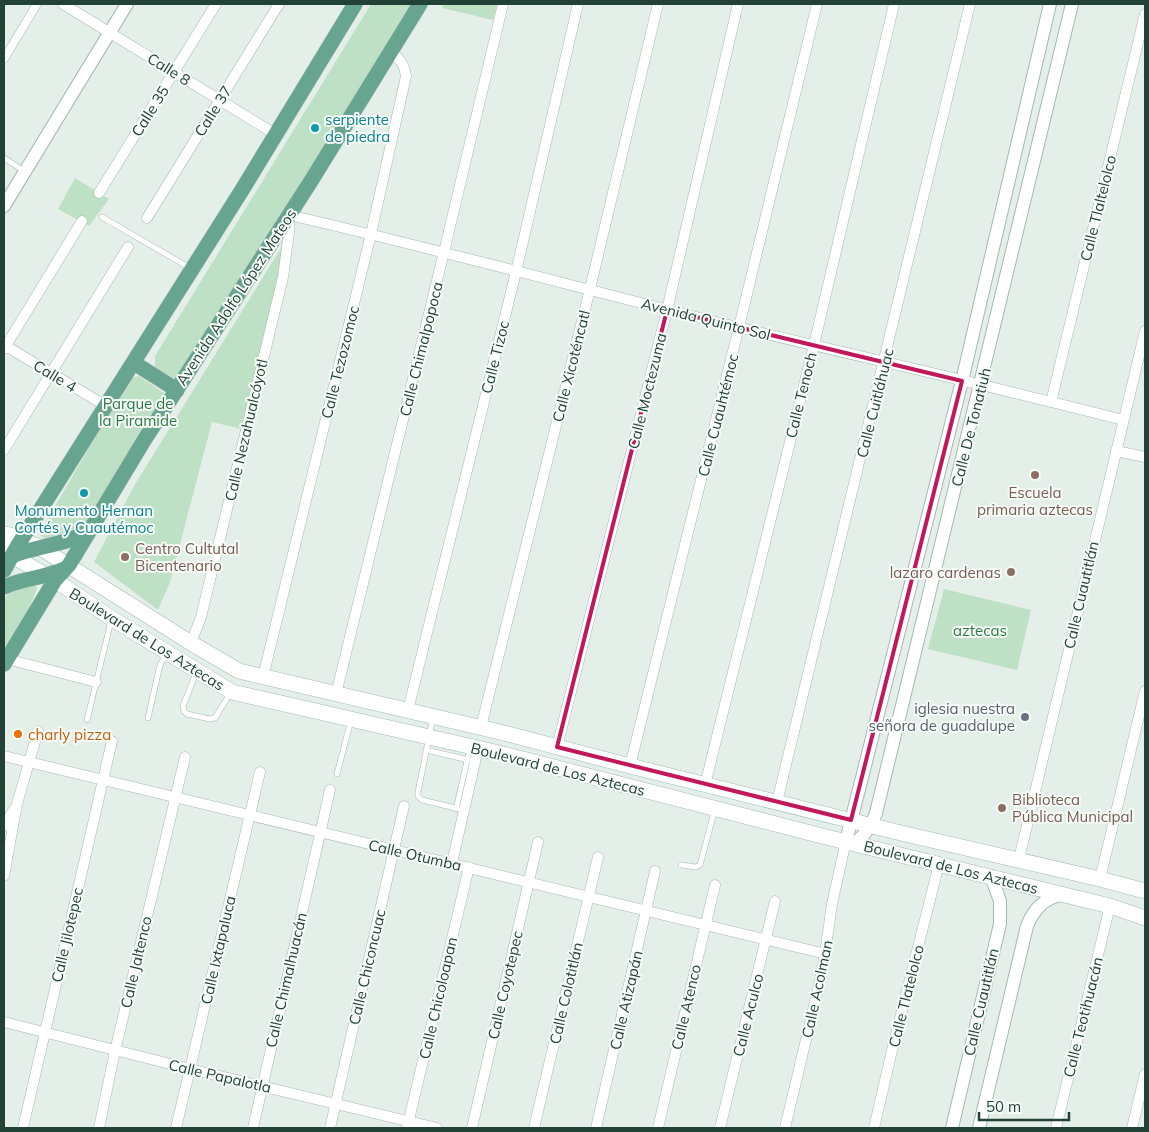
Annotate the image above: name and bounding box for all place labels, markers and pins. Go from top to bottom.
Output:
place label: serpiente de piedra [325,110,390,146]
marker: serpiente de piedra [309,122,321,134]
marker: Escuela primaria aztecas [1029,469,1041,481]
place label: Escuela primaria aztecas [977,483,1093,519]
marker: Monumento Hernan Cortés y Cuautémoc [78,487,90,499]
place label: Monumento Hernan Cortés y Cuautémoc [14,501,154,537]
place label: Centro Cultutal Bicentenario [135,539,239,575]
marker: Centro Cultutal Bicentenario [119,551,131,563]
place label: lazaro cardenas [890,563,1001,582]
marker: lazaro cardenas [1005,566,1017,578]
place label: iglesia nuestra señora de guadalupe [869,699,1015,735]
marker: iglesia nuestra señora de guadalupe [1019,711,1031,723]
place label: charly pizza [28,725,111,744]
marker: charly pizza [12,728,24,740]
place label: Biblioteca Pública Municipal [1012,790,1133,826]
marker: Biblioteca Pública Municipal [996,802,1008,814]

